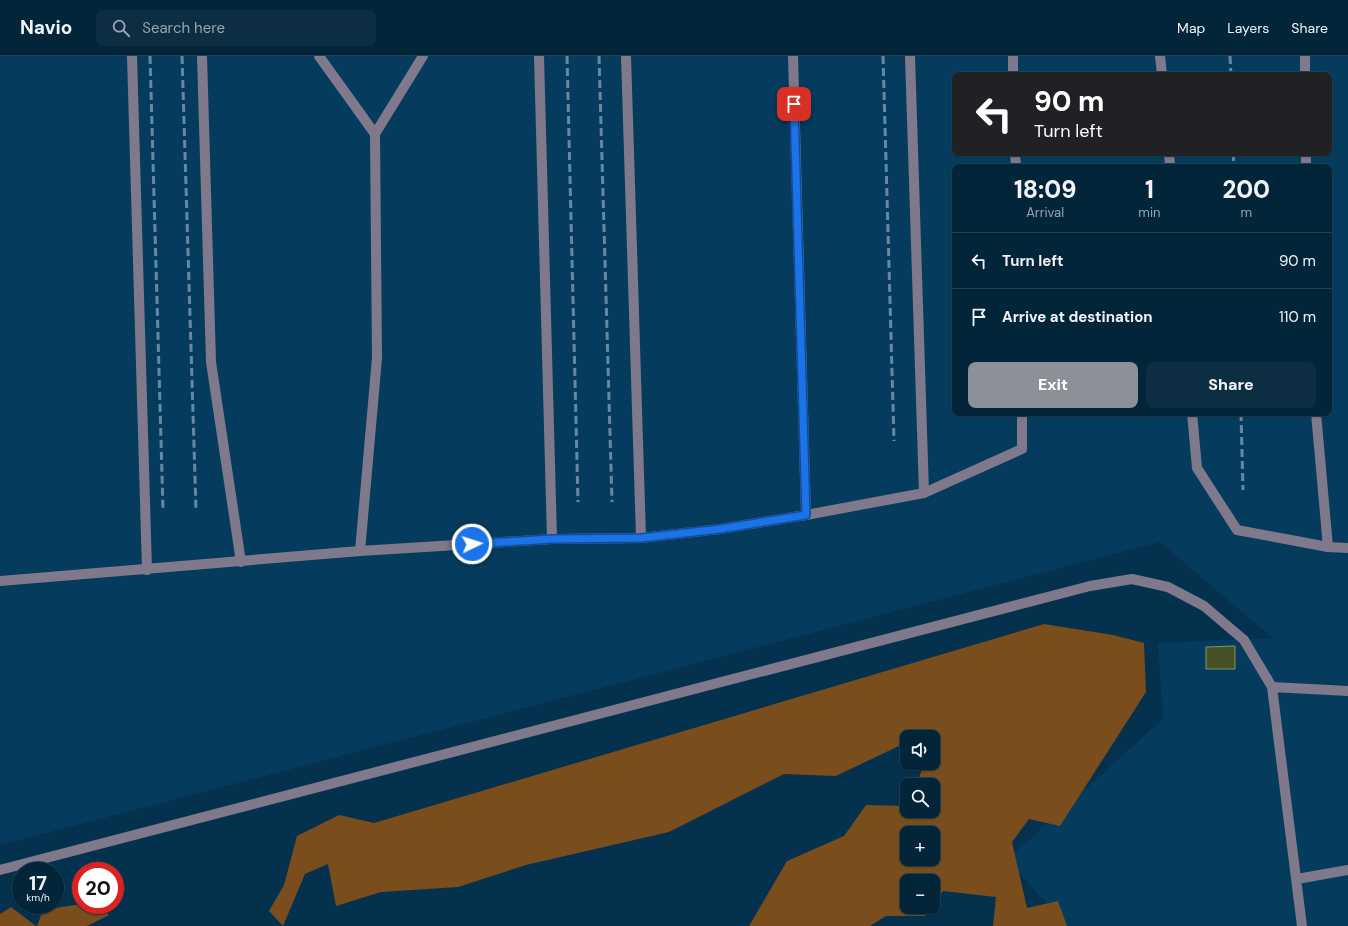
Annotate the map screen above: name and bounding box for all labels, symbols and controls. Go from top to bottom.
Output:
search box [96,10,376,46]
text: Navio [20,15,72,40]
icon: search [110,17,132,39]
text: Search here [142,18,225,38]
text: Map [1177,19,1205,37]
text: Layers [1227,19,1269,37]
text: Share [1291,19,1328,37]
text: 90 m [1034,83,1104,120]
pin [777,87,811,121]
icon: left [968,88,1020,140]
icon: arrive [783,93,805,115]
text: Turn left [1034,119,1103,143]
text: 18:09 [1014,174,1076,205]
text: 1 [1145,174,1154,205]
text: 200 [1222,174,1270,205]
text: Arrival [1026,204,1064,221]
text: min [1138,204,1160,221]
text: m [1240,204,1252,221]
icon: left [968,250,990,272]
text: Turn left [1002,251,1063,271]
text: 90 m [1279,251,1316,271]
icon: arrive [968,306,990,328]
text: Arrive at destination [1002,307,1153,327]
text: 110 m [1279,307,1316,327]
button: Exit [968,362,1138,408]
button: Share [1146,362,1316,408]
position arrow [451,523,493,565]
map controls [900,730,940,914]
button: sound [900,730,940,770]
button: search [900,778,940,818]
button: + [900,826,940,866]
speed limit sign: 20 [72,862,124,914]
text: 17 [29,870,47,896]
button: − [900,874,940,914]
text: km/h [26,891,50,904]

